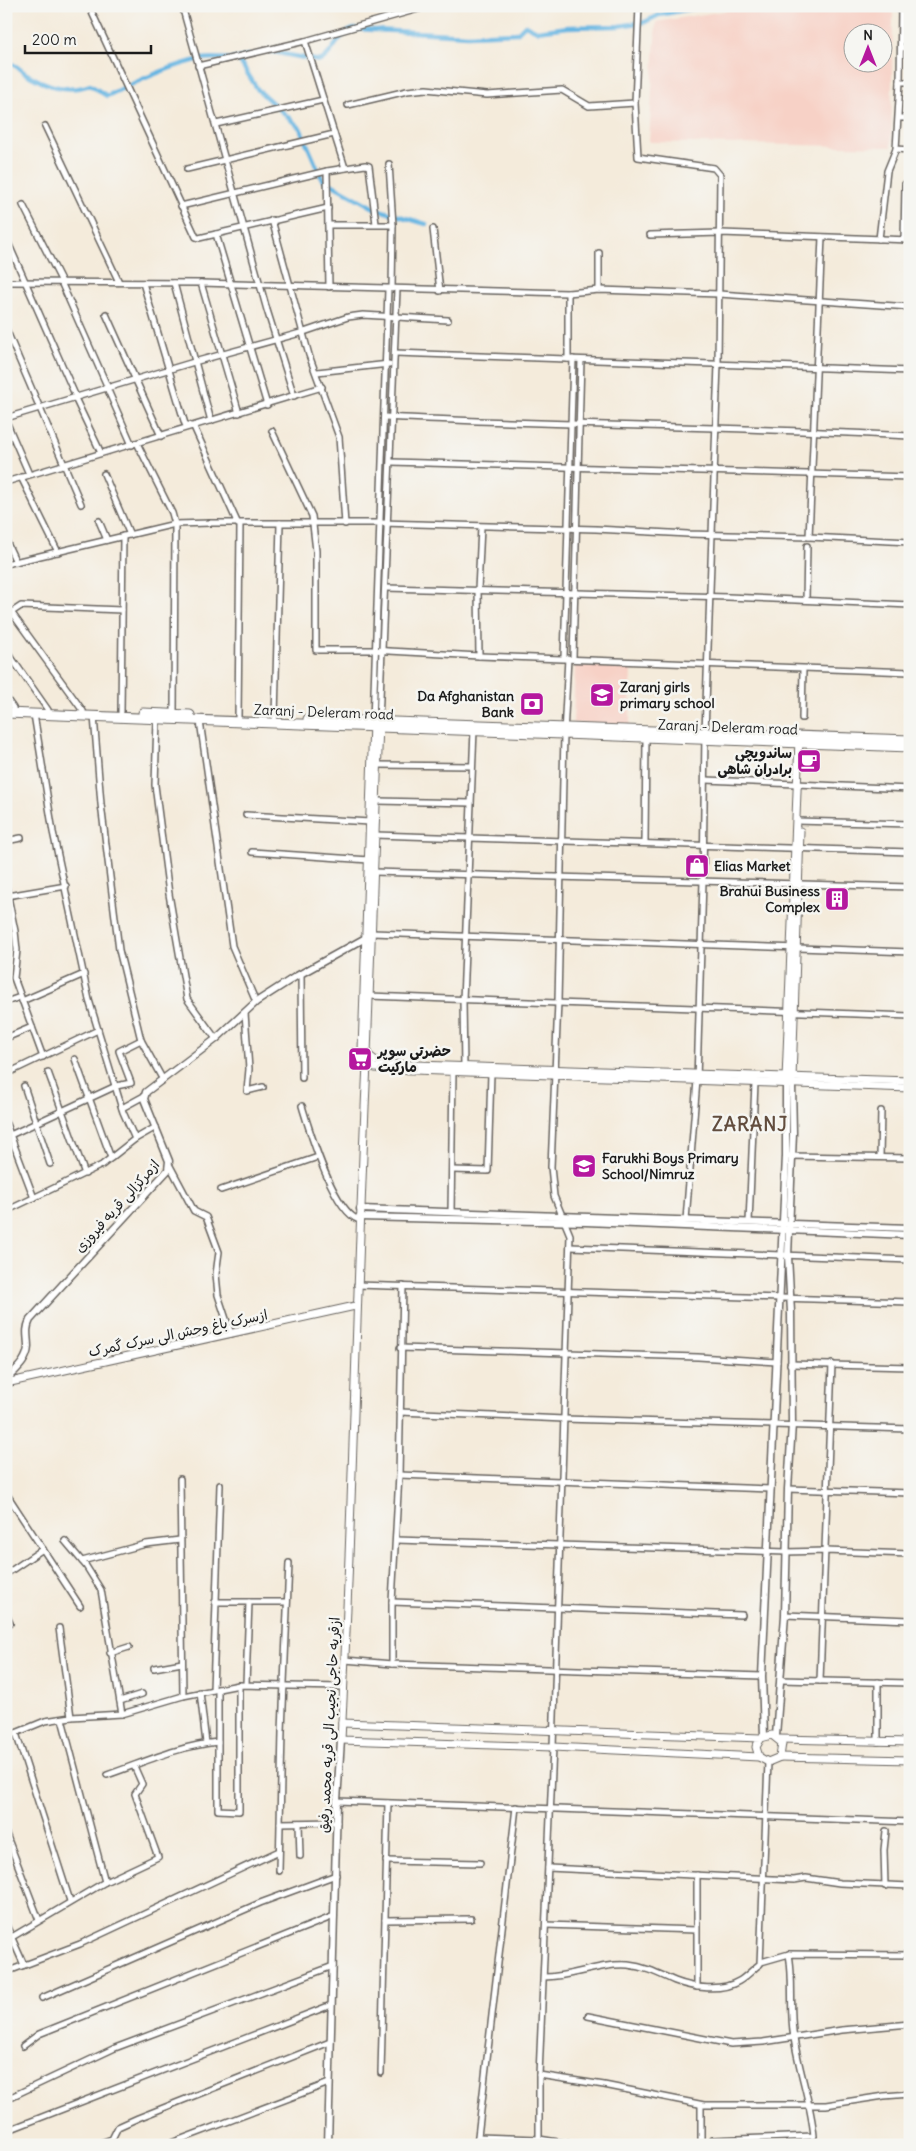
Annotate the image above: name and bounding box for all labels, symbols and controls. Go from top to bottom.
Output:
scale bar [25,22,151,54]
north arrow [844,22,894,72]
text: N [863,26,873,44]
text: 200 m [32,30,77,49]
place label: Zaranj girls primary school [620,678,715,712]
school or university icon: Zaranj girls primary school [589,682,615,708]
place label: Da Afghanistan Bank [417,687,514,721]
bank icon: Da Afghanistan Bank [519,691,545,717]
street label: Zaranj - Deleram road [254,701,394,723]
street label: Zaranj - Deleram road [658,716,798,738]
place label: ساندویچی برادران شاهی [718,744,792,778]
cafe icon: ساندویچی برادران شاهی [796,748,822,774]
shop icon: Elias Market [684,853,710,879]
place label: Elias Market [714,857,791,875]
place label: Brahui Business Complex [719,882,821,916]
building icon: Brahui Business Complex [824,886,850,912]
place label: حضرتی سوپر مارکیت [376,1042,451,1076]
supermarket icon: حضرتی سوپر مارکیت [347,1046,373,1072]
district label: ZARANJ [712,1112,788,1136]
place label: Farukhi Boys Primary School/Nimruz [602,1149,739,1183]
school or university icon: Farukhi Boys Primary School/Nimruz [571,1153,597,1179]
street label: ازمرکزالی قریه فیروزی [71,1156,163,1256]
street label: ازسرک باغ وحش الی سرک گمرک [87,1305,269,1362]
street label: ازقریه حاجی نجیب الی قریه محمد رفیق [314,1617,344,1833]

